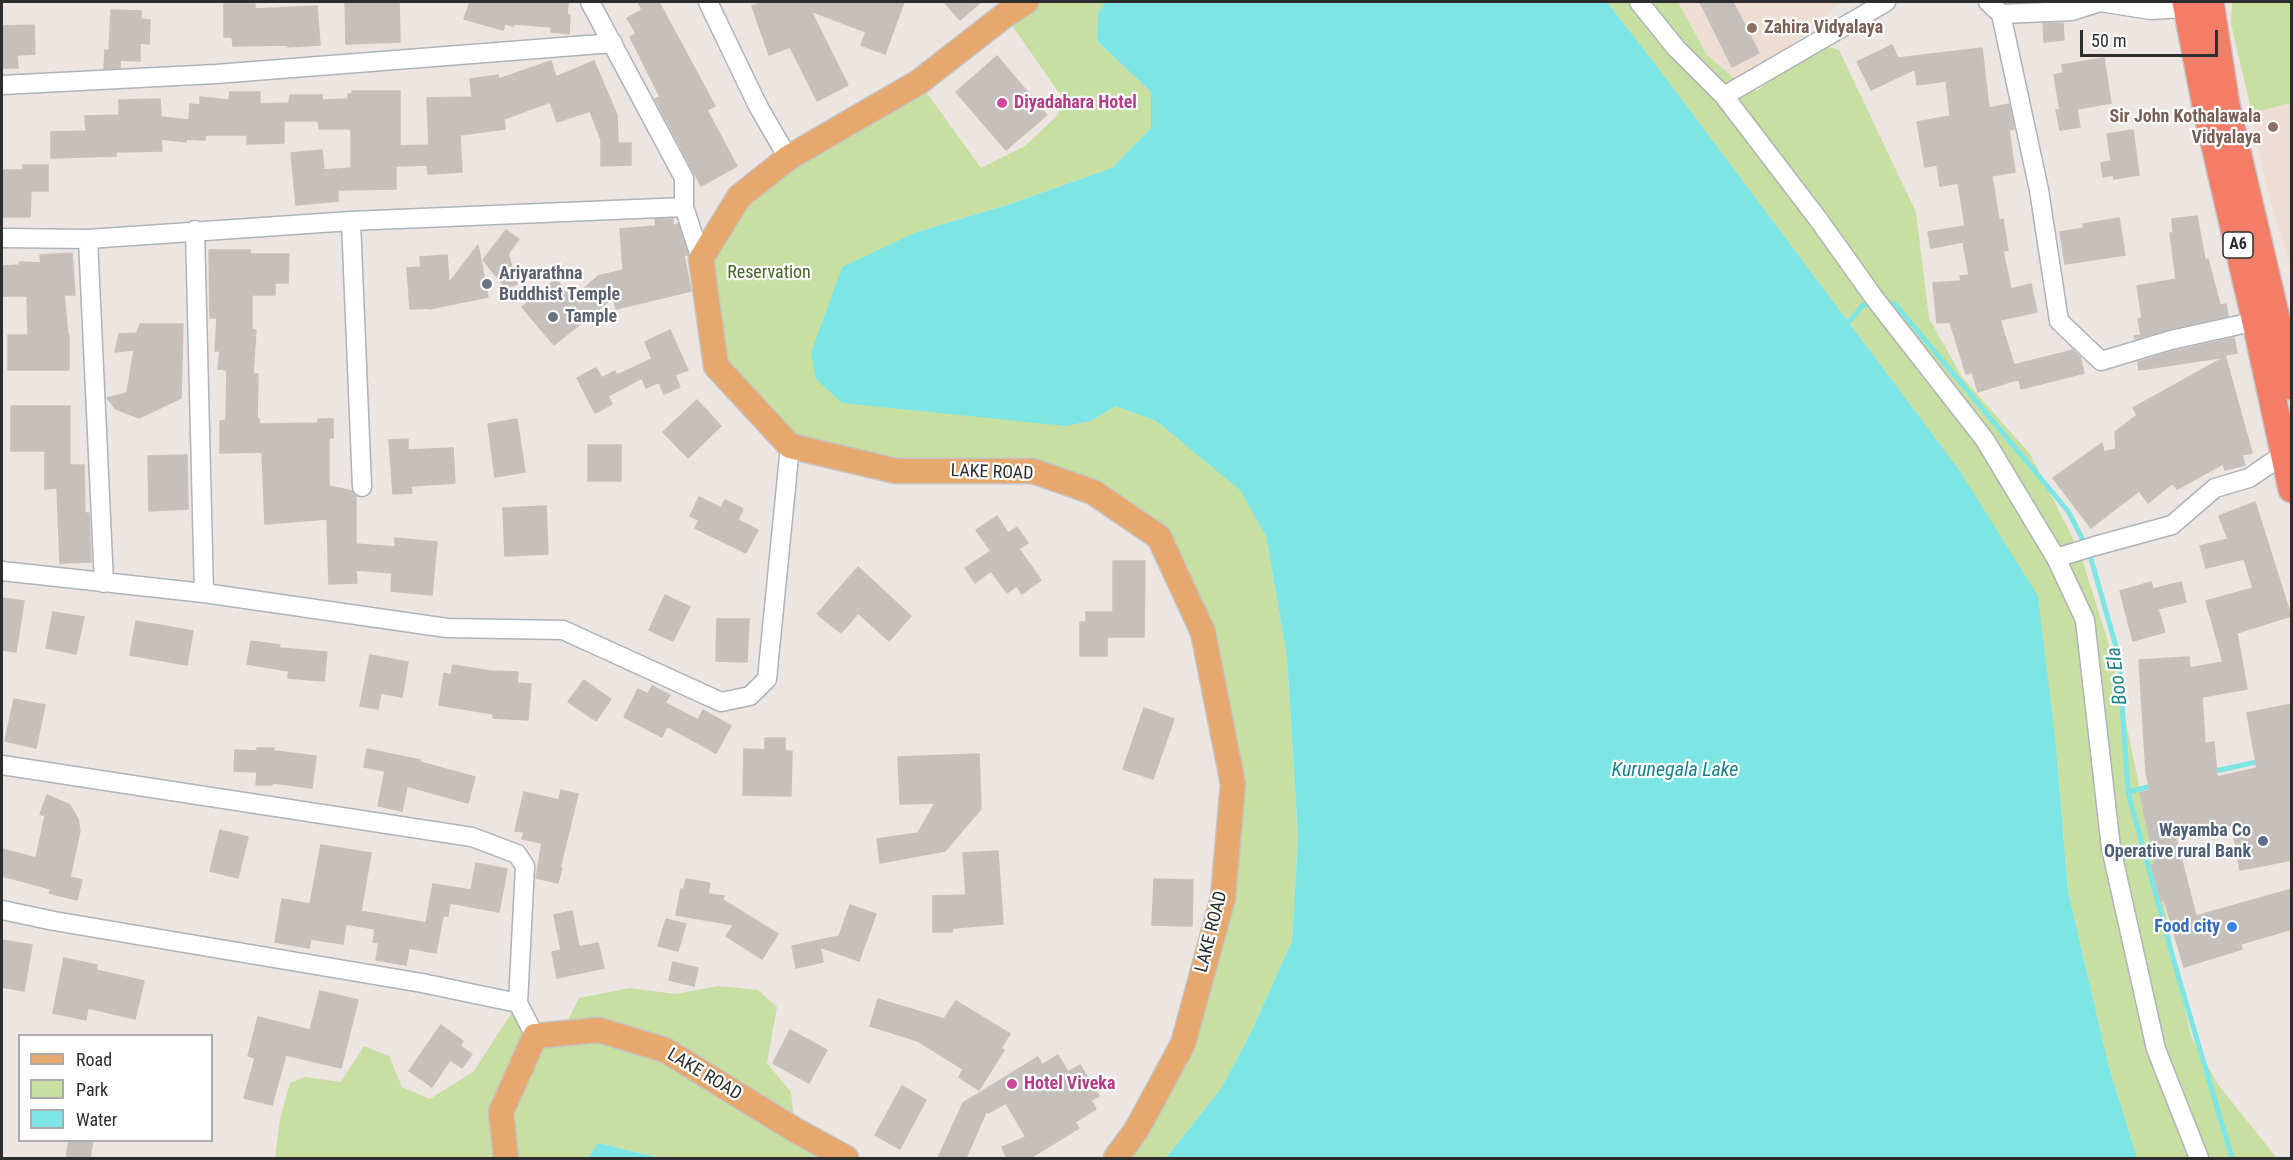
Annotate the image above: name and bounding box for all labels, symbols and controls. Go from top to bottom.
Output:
place label: Zahira Vidyalaya [1764,17,1883,39]
scale bar [2083,18,2221,56]
marker: Zahira Vidyalaya [1745,21,1759,35]
text: 50 m [2091,30,2126,51]
place label: Diyadahara Hotel [1014,92,1137,114]
marker: Diyadahara Hotel [995,96,1009,110]
place label: Sir John Kothalawala Vidyalaya [2110,106,2261,148]
marker: Sir John Kothalawala Vidyalaya [2266,120,2280,134]
road number: A6 [2223,232,2253,258]
park label: Reservation [727,262,811,284]
place label: Ariyarathna Buddhist Temple [499,263,620,306]
marker: Ariyarathna Buddhist Temple [480,277,494,291]
place label: Tample [565,306,617,328]
marker: Tample [546,310,560,324]
street label: LAKE ROAD [950,461,1034,485]
water label: Boo Ela [2103,646,2133,706]
water label: Kurunegala Lake [1612,759,1738,783]
place label: Wayamba Co Operative rural Bank [2104,820,2251,862]
marker: Wayamba Co Operative rural Bank [2256,834,2270,848]
street label: LAKE ROAD [1191,889,1233,975]
place label: Food city [2154,916,2220,938]
marker: Food city [2225,920,2239,934]
legend [18,1034,213,1142]
street label: LAKE ROAD [663,1044,745,1106]
text: Road [76,1049,112,1070]
place label: Hotel Viveka [1024,1073,1115,1095]
marker: Hotel Viveka [1005,1077,1019,1091]
text: Park [76,1079,108,1100]
text: Water [76,1109,117,1130]

